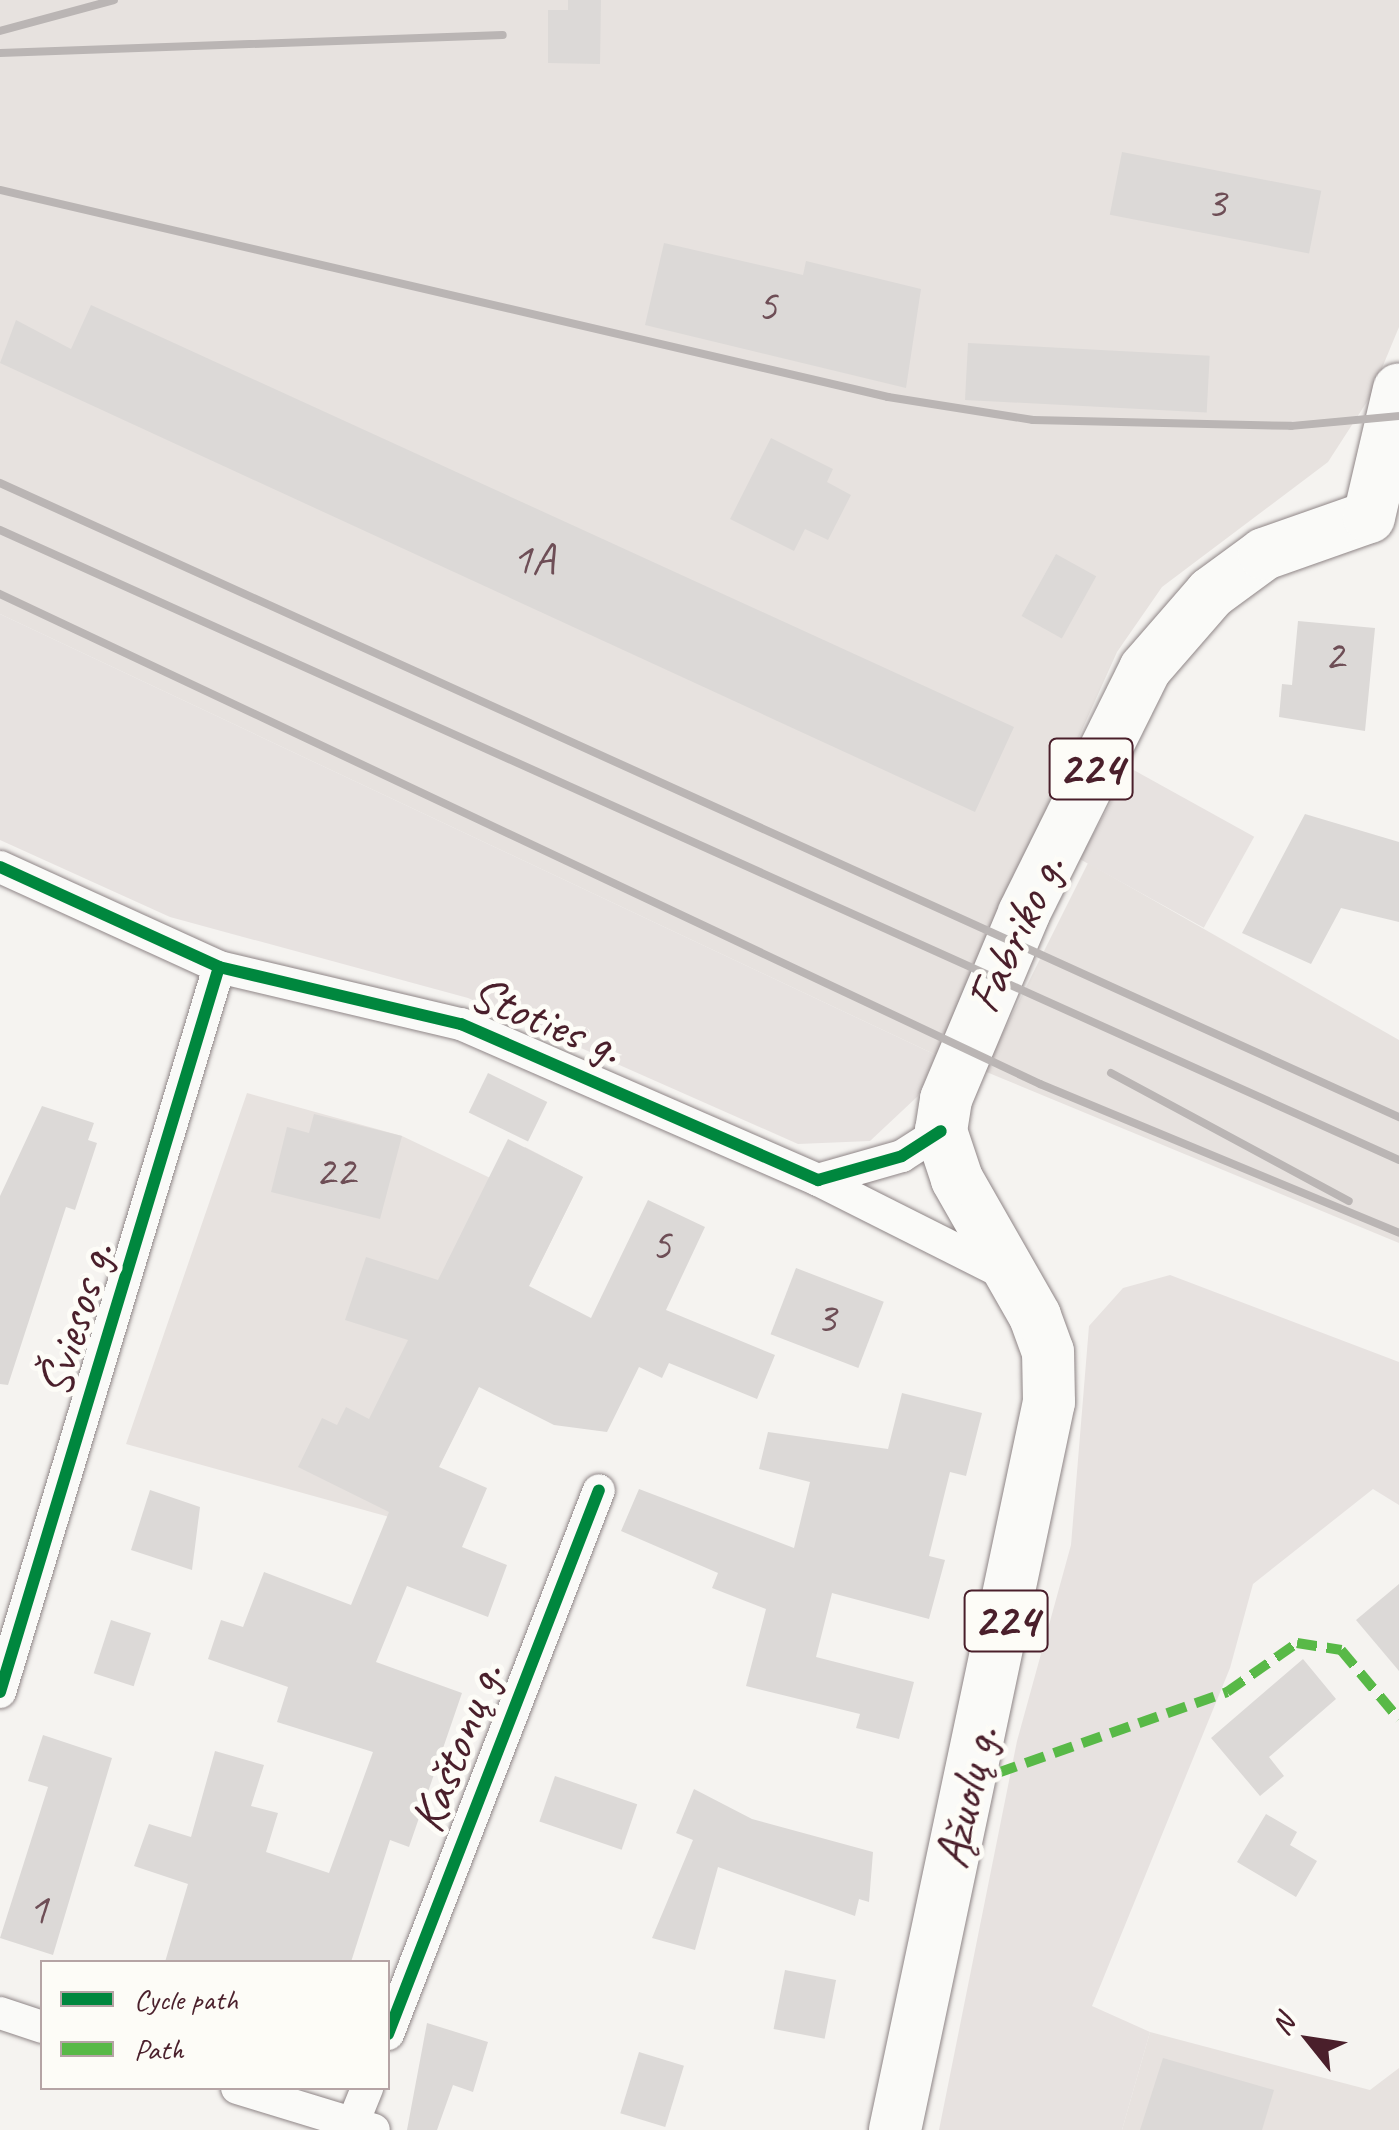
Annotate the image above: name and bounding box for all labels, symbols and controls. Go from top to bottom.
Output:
house number: 3 [1206,176,1226,230]
house number: 5 [757,279,777,333]
house number: 1A [512,532,554,586]
house number: 2 [1324,628,1344,682]
road number: 224 [1048,726,1134,812]
street label: Fabriko g. [952,844,1078,1022]
street label: Stoties g. [461,963,631,1077]
house number: 22 [315,1144,355,1198]
house number: 5 [651,1218,671,1272]
street label: Šviesos g. [23,1234,127,1404]
house number: 3 [816,1291,836,1345]
road number: 224 [964,1578,1048,1664]
street label: Kaštonų g. [396,1654,516,1840]
street label: Ąžuolų g. [921,1720,1011,1874]
house number: 1 [28,1882,48,1936]
legend [40,1960,390,2090]
text: Cycle path [134,1980,238,2018]
north arrow [1259,1990,1359,2090]
text: N [1263,2008,1302,2041]
text: Path [134,2030,183,2068]

